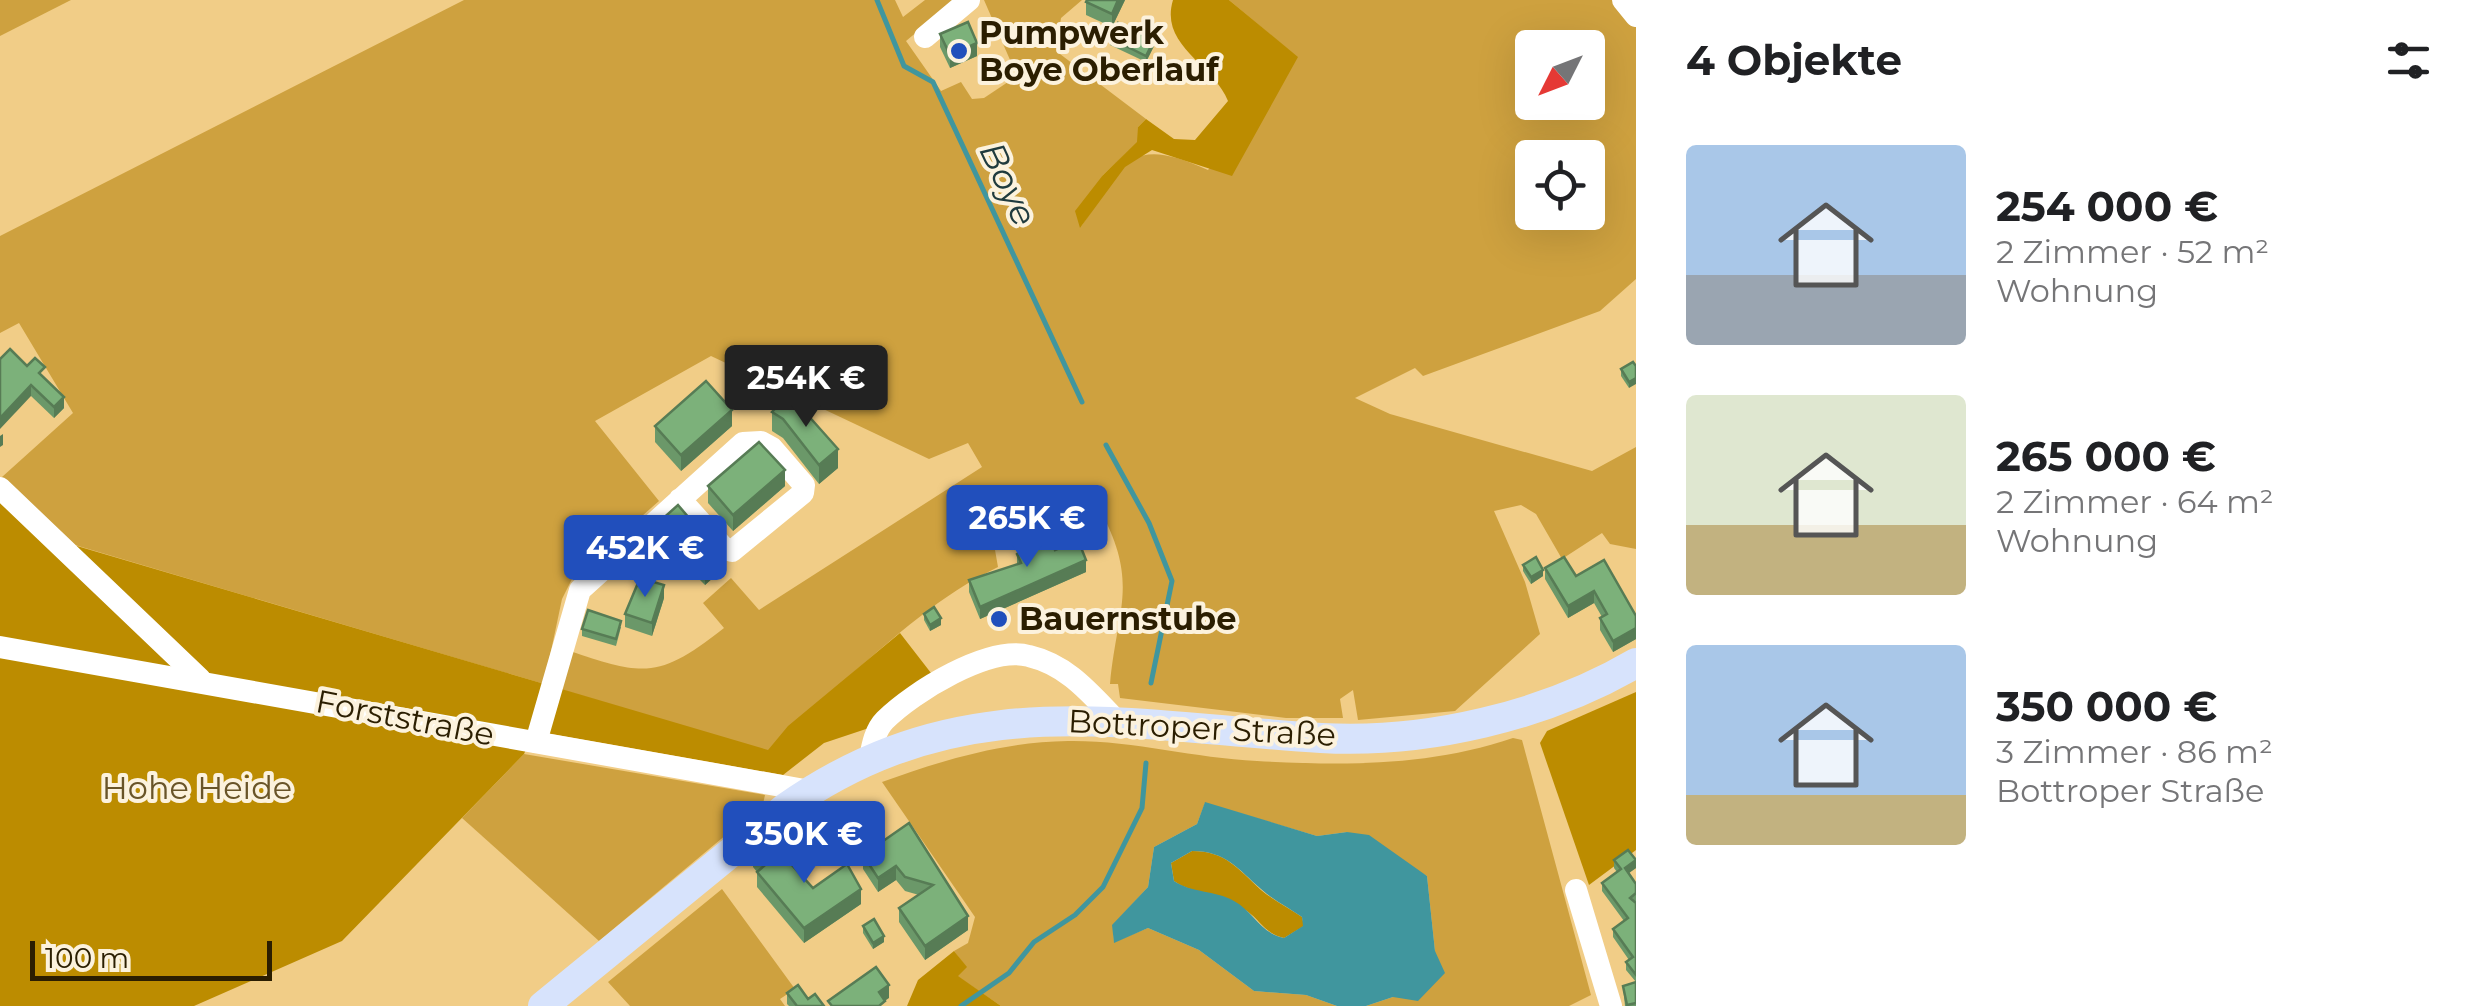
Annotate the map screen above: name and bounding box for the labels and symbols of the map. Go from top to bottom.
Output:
place label: Pumpwerk Boye Oberlauf [979,13,1220,89]
north arrow [1515,30,1605,120]
marker: Pumpwerk Boye Oberlauf [948,40,970,62]
water label: Boye [970,135,1046,232]
pin: 254K € [725,345,887,430]
pin: 265K € [946,485,1108,570]
pin: 452K € [564,515,726,600]
place label: Bauernstube [1019,599,1236,638]
marker: Bauernstube [988,608,1010,630]
street label: Forststraße [313,681,498,754]
street label: Bottroper Straße [1067,701,1337,754]
park label: Hohe Heide [102,768,292,807]
pin: 350K € [723,801,885,886]
scale bar [30,936,272,980]

